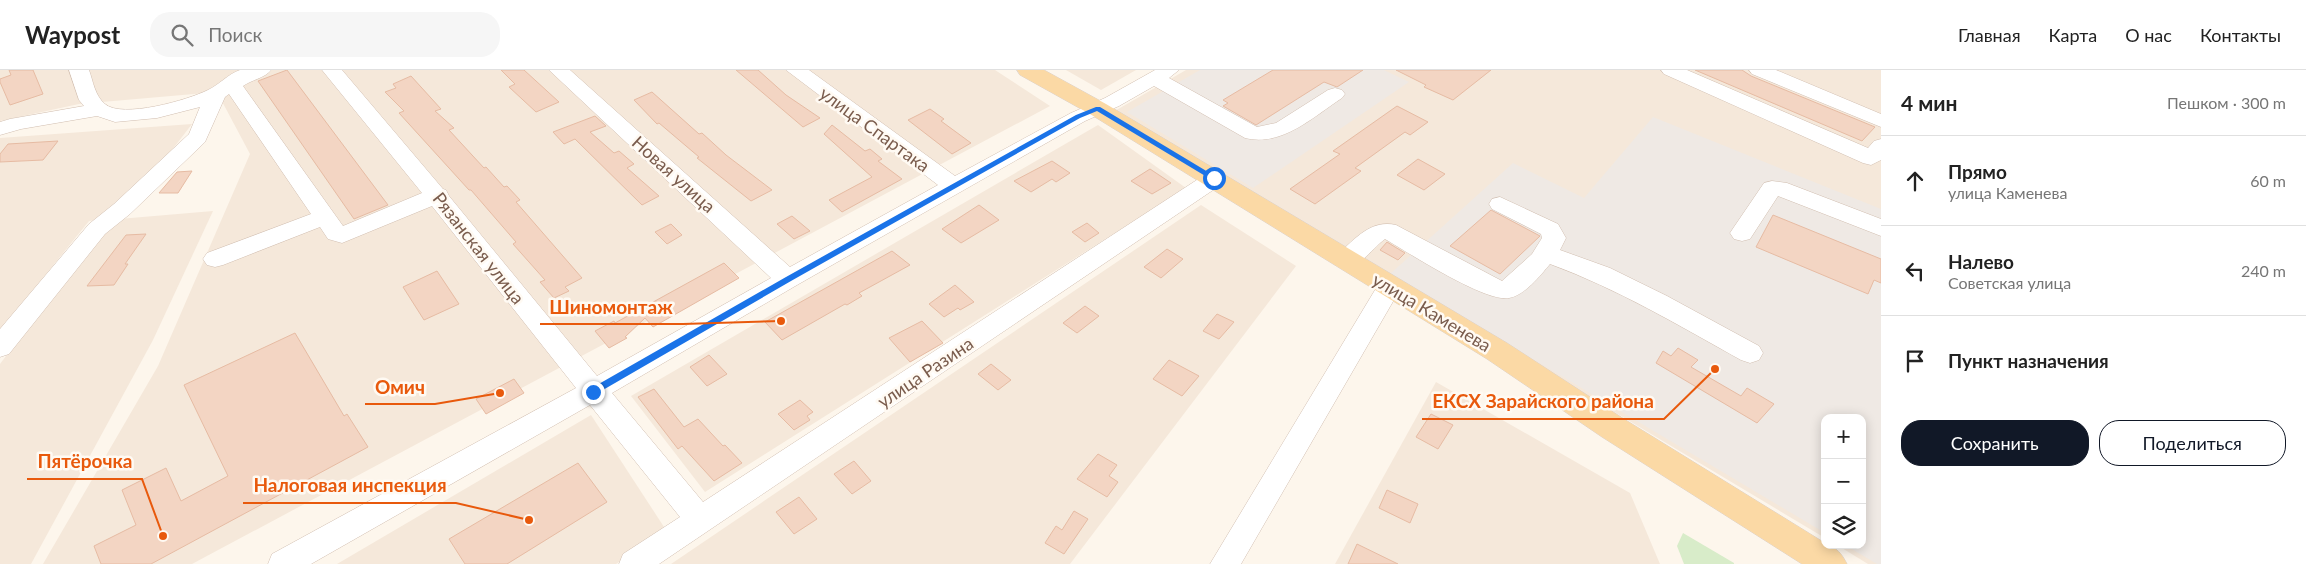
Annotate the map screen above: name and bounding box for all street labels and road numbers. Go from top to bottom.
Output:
street label: улица Спартака [816,82,934,176]
street label: Новая улица [628,131,720,217]
street label: Рязанская улица [429,188,529,308]
street label: улица Каменева [1369,268,1495,356]
street label: улица Разина [873,332,977,412]

